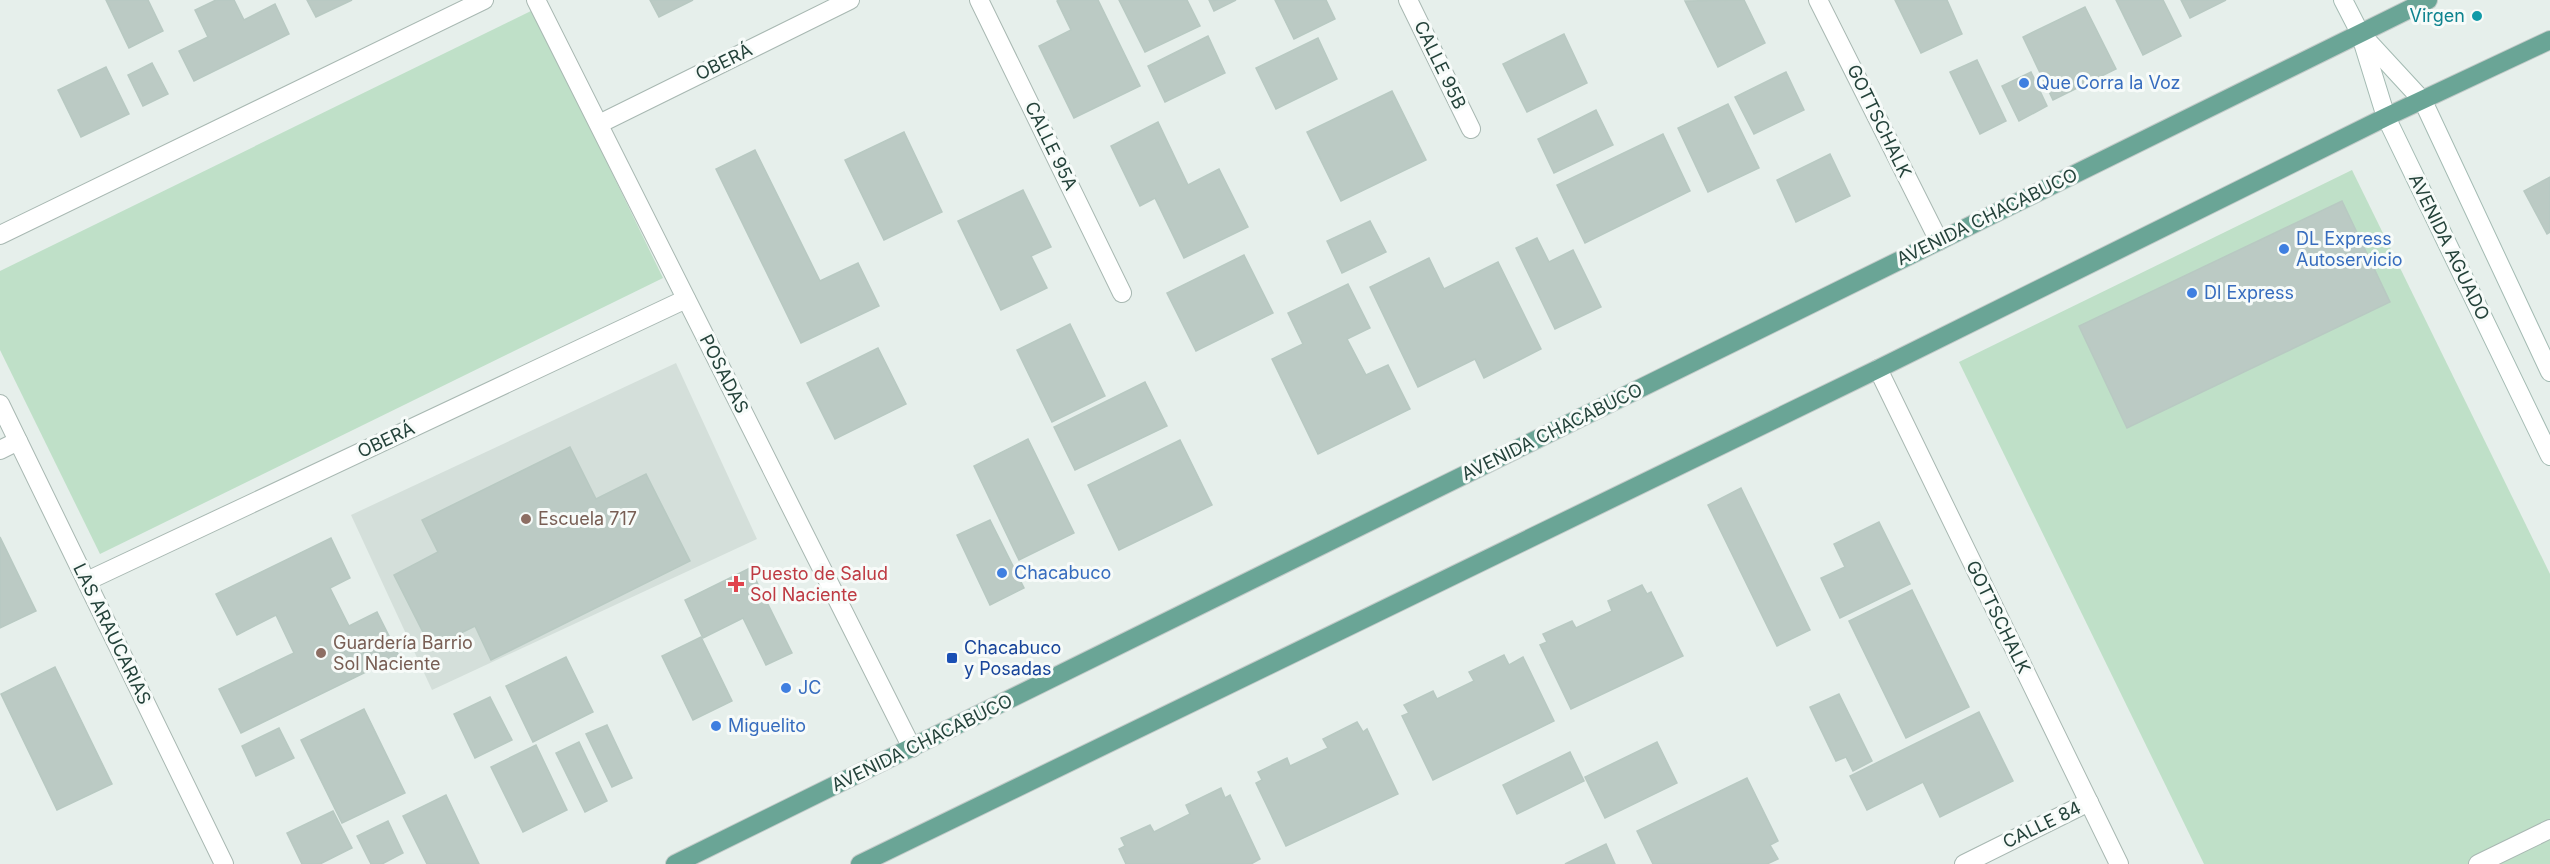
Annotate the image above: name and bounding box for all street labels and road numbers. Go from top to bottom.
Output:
street label: CALLE 95B [1410,17,1471,112]
street label: OBERÁ [692,38,756,84]
street label: GOTTSCHALK [1843,61,1916,181]
street label: CALLE 95A [1021,98,1082,194]
street label: AVENIDA CHACABUCO [1893,164,2081,269]
street label: AVENIDA AGUADO [2405,170,2494,323]
street label: POSADAS [696,331,753,417]
street label: AVENIDA CHACABUCO [1458,379,1646,484]
street label: OBERÁ [354,416,418,462]
street label: GOTTSCHALK [1962,557,2035,677]
street label: LAS ARAUCARIAS [69,560,156,708]
street label: AVENIDA CHACABUCO [828,690,1016,795]
street label: CALLE 84 [1999,797,2084,852]

